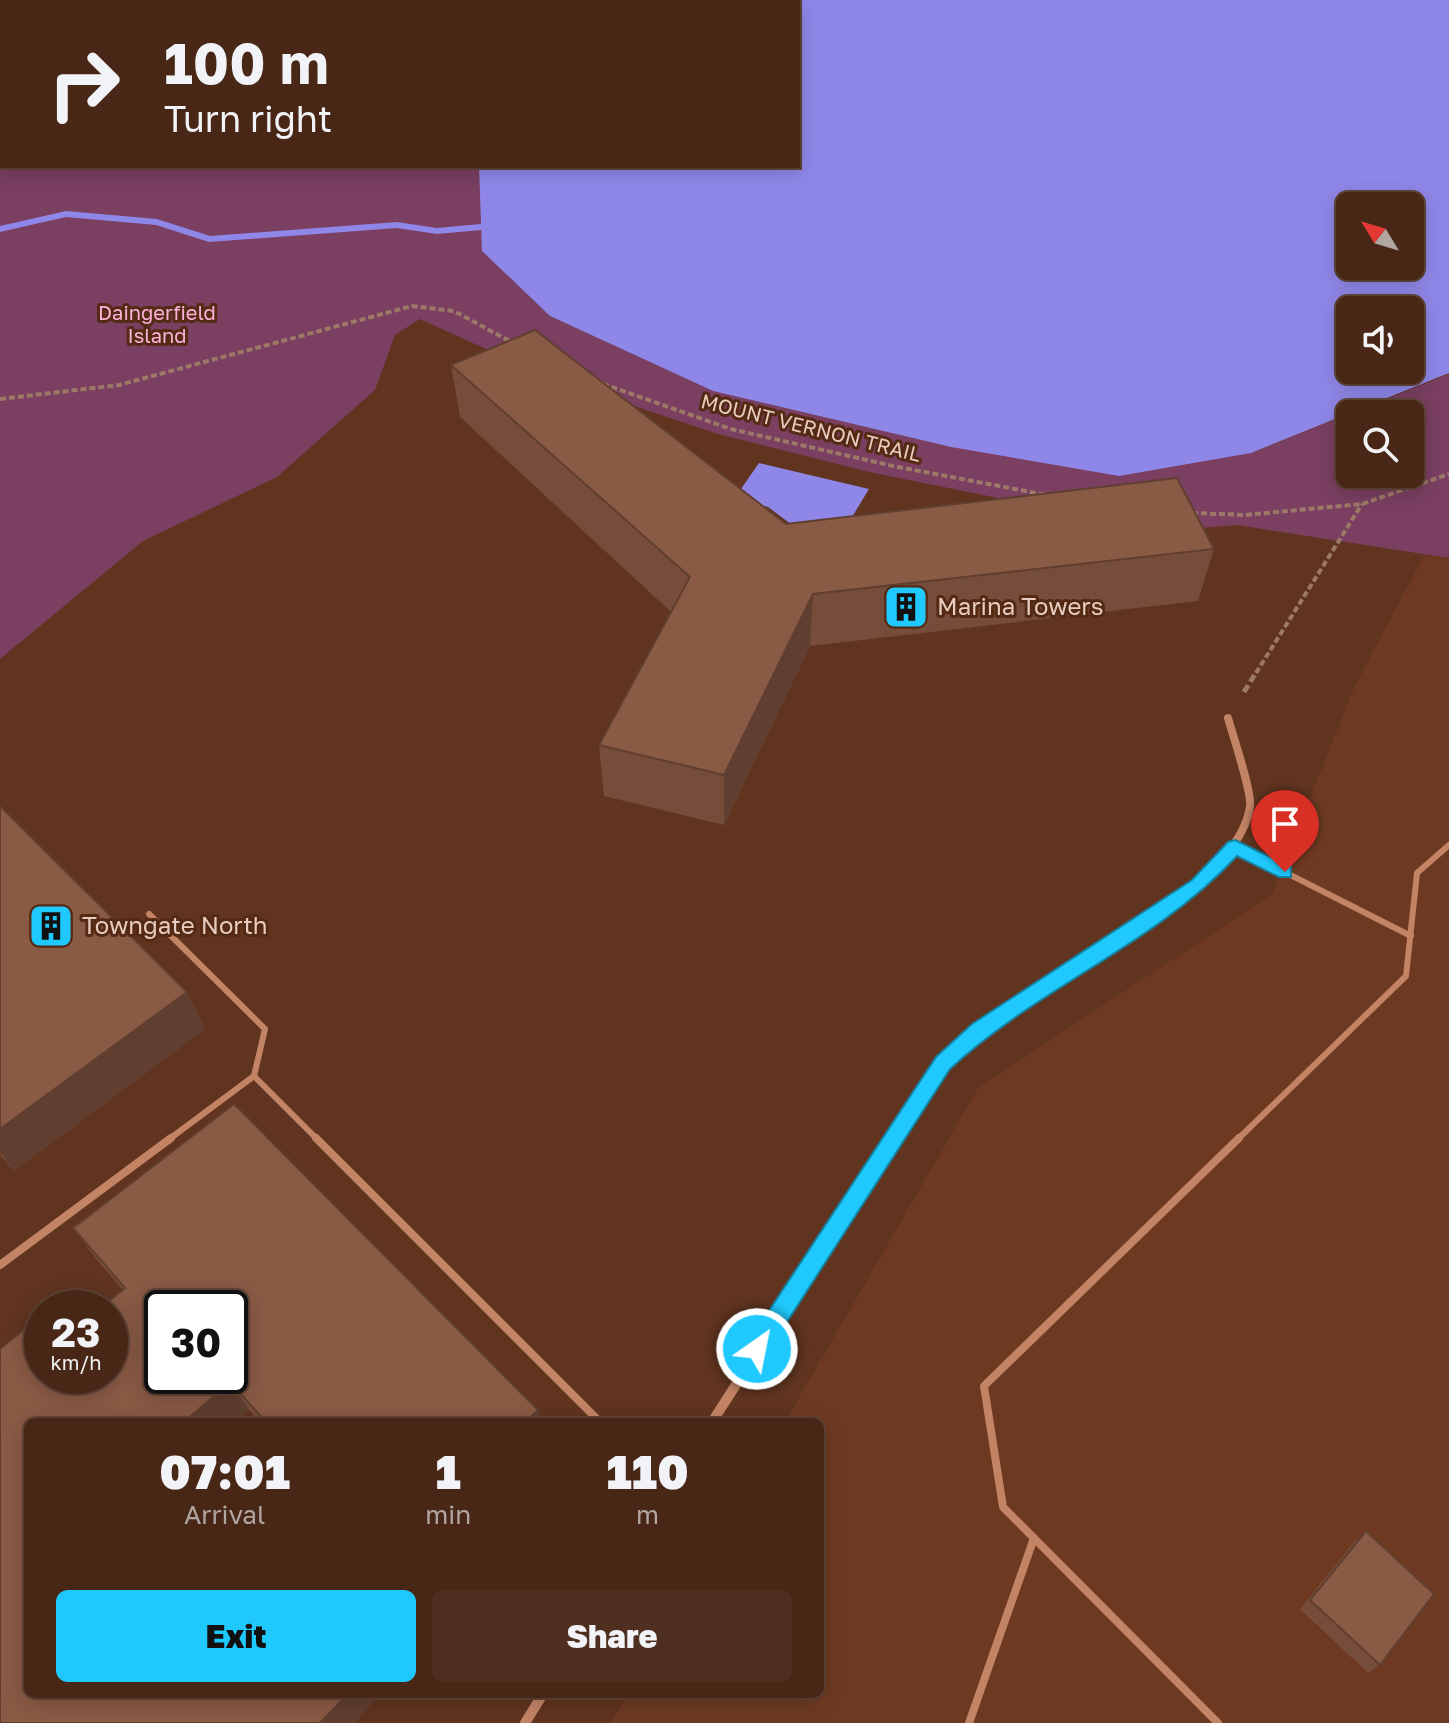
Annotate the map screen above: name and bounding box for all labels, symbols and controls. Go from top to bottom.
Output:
text: 100 m [164,29,329,96]
icon: right [32,32,136,136]
text: Turn right [164,97,332,140]
north arrow [1336,192,1424,280]
map controls [1336,192,1424,488]
button: sound [1336,296,1424,384]
park label: Daingerfield Island [98,300,216,347]
street label: MOUNT VERNON TRAIL [699,388,924,466]
button: search [1336,400,1424,488]
building icon: Marina Towers [882,583,930,631]
place label: Marina Towers [937,591,1103,620]
pin [1251,790,1319,872]
icon: arrive [1263,802,1307,846]
building icon: Towngate North [27,902,75,950]
place label: Towngate North [82,910,268,939]
speed limit sign: 30 [144,1290,248,1394]
position arrow [715,1307,799,1391]
text: 23 [52,1308,100,1356]
text: km/h [51,1350,101,1374]
text: 07:01 [159,1442,290,1500]
text: 1 [436,1442,461,1500]
text: 110 [606,1442,689,1500]
text: Arrival [184,1499,265,1530]
text: min [425,1499,471,1530]
text: m [636,1499,659,1530]
button: Exit [56,1590,416,1682]
button: Share [432,1590,792,1682]

